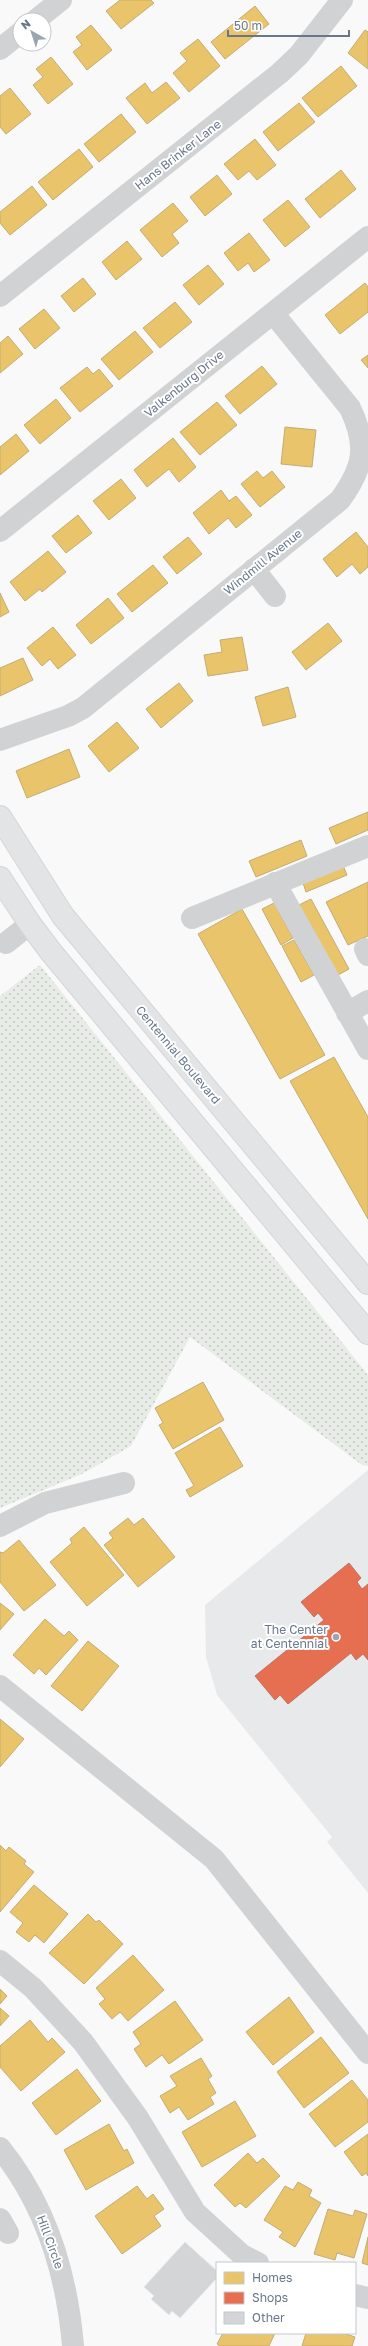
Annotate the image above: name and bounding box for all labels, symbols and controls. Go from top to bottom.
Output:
north arrow [12,12,52,52]
scale bar [228,12,349,38]
text: N [18,16,33,32]
text: 50 m [234,18,262,33]
street label: Hans Brinker Lane [132,116,224,193]
street label: Valkenburg Drive [141,347,227,420]
street label: Windmill Avenue [221,525,305,598]
street label: Centennial Boulevard [133,1002,224,1107]
place label: The Center at Centennial [251,1622,328,1651]
marker: The Center at Centennial [331,1632,341,1642]
street label: Hill Circle [34,2213,67,2271]
legend [216,2262,356,2334]
text: Homes [252,2270,292,2285]
text: Shops [252,2290,288,2305]
text: Other [252,2310,285,2325]

